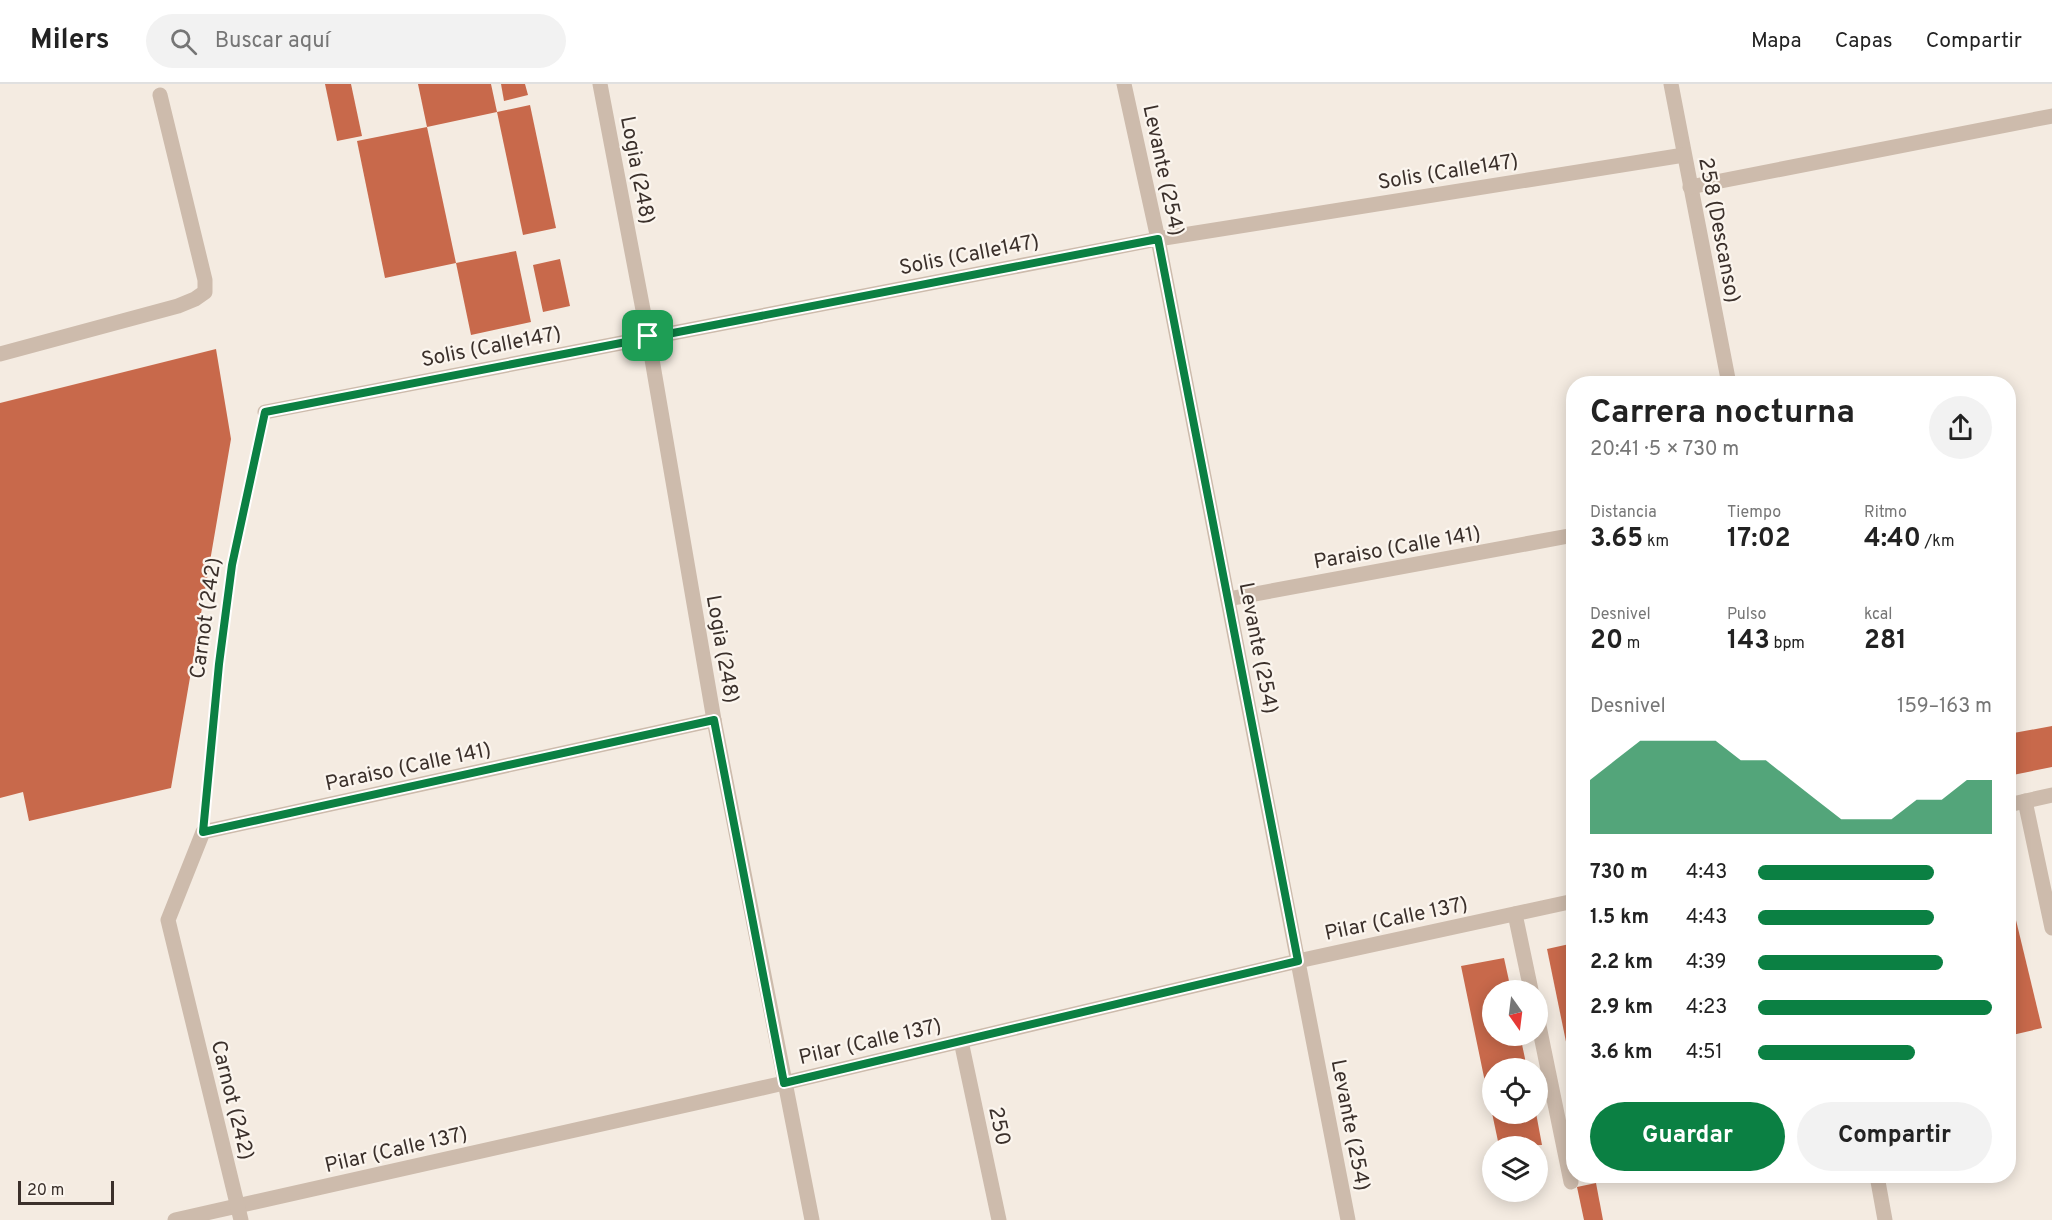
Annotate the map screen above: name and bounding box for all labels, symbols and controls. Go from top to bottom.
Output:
search box [146,14,566,68]
text: Milers [30,23,110,59]
icon: search [167,25,200,58]
text: Buscar aquí [215,28,330,55]
text: Mapa [1751,28,1802,55]
text: Capas [1835,28,1893,55]
text: Compartir [1926,28,2022,55]
street label: Levante (254) [1135,102,1190,238]
street label: Logia (248) [613,114,660,227]
street label: Solis (Calle147) [1376,148,1520,197]
street label: 258 (Descanso) [1691,155,1746,305]
street label: Solis (Calle147) [897,229,1042,282]
pin [622,310,673,361]
icon: arrive [631,319,664,352]
street label: Solis (Calle147) [419,321,564,374]
text: Carrera nocturna [1590,393,1855,435]
button: share [1929,396,1992,459]
text: 20:41 · 5 × 730 m [1590,437,1739,463]
text: Distancia [1590,503,1657,523]
text: Tiempo [1727,503,1781,523]
text: Ritmo [1864,503,1907,523]
street label: Paraiso (Calle 141) [1312,520,1483,576]
text: 3.65 [1590,523,1643,556]
text: 17:02 [1727,523,1791,556]
text: 4:40 [1864,523,1921,556]
text: km [1643,532,1669,552]
text: /km [1921,532,1954,552]
street label: Carnot (242) [185,556,228,681]
street label: Levante (254) [1232,580,1284,716]
street label: Logia (248) [699,593,744,706]
text: Desnivel [1590,605,1651,625]
text: Pulso [1727,605,1766,625]
text: kcal [1864,605,1892,625]
text: 20 [1590,625,1623,658]
text: 143 [1727,625,1770,658]
text: 281 [1864,625,1907,658]
text: m [1623,634,1640,654]
text: bpm [1770,634,1805,654]
text: Desnivel [1590,694,1666,720]
text: 159–163 m [1897,694,1992,720]
street label: Paraiso (Calle 141) [323,737,494,798]
text: 730 m [1590,860,1648,886]
text: 4:43 [1686,860,1727,886]
street label: Pilar (Calle 137) [1322,891,1470,948]
text: 1.5 km [1590,905,1649,931]
text: 4:43 [1686,905,1727,931]
text: 2.2 km [1590,950,1653,976]
text: 4:39 [1686,950,1727,976]
north arrow [1482,980,1548,1046]
map controls [1482,980,1548,1202]
text: 2.9 km [1590,995,1653,1021]
text: 4:23 [1686,995,1727,1021]
street label: Pilar (Calle 137) [796,1013,944,1072]
street label: Carnot (242) [204,1038,259,1163]
text: 3.6 km [1590,1040,1652,1066]
text: 4:51 [1686,1040,1723,1066]
street label: Levante (254) [1324,1057,1376,1193]
button: locate [1482,1058,1548,1124]
button: Guardar [1590,1102,1785,1171]
button: Compartir [1797,1102,1992,1171]
street label: 250 [981,1104,1016,1148]
street label: Pilar (Calle 137) [322,1121,470,1180]
button: layers [1482,1136,1548,1202]
scale bar [18,1178,114,1206]
text: 20 m [27,1181,64,1201]

